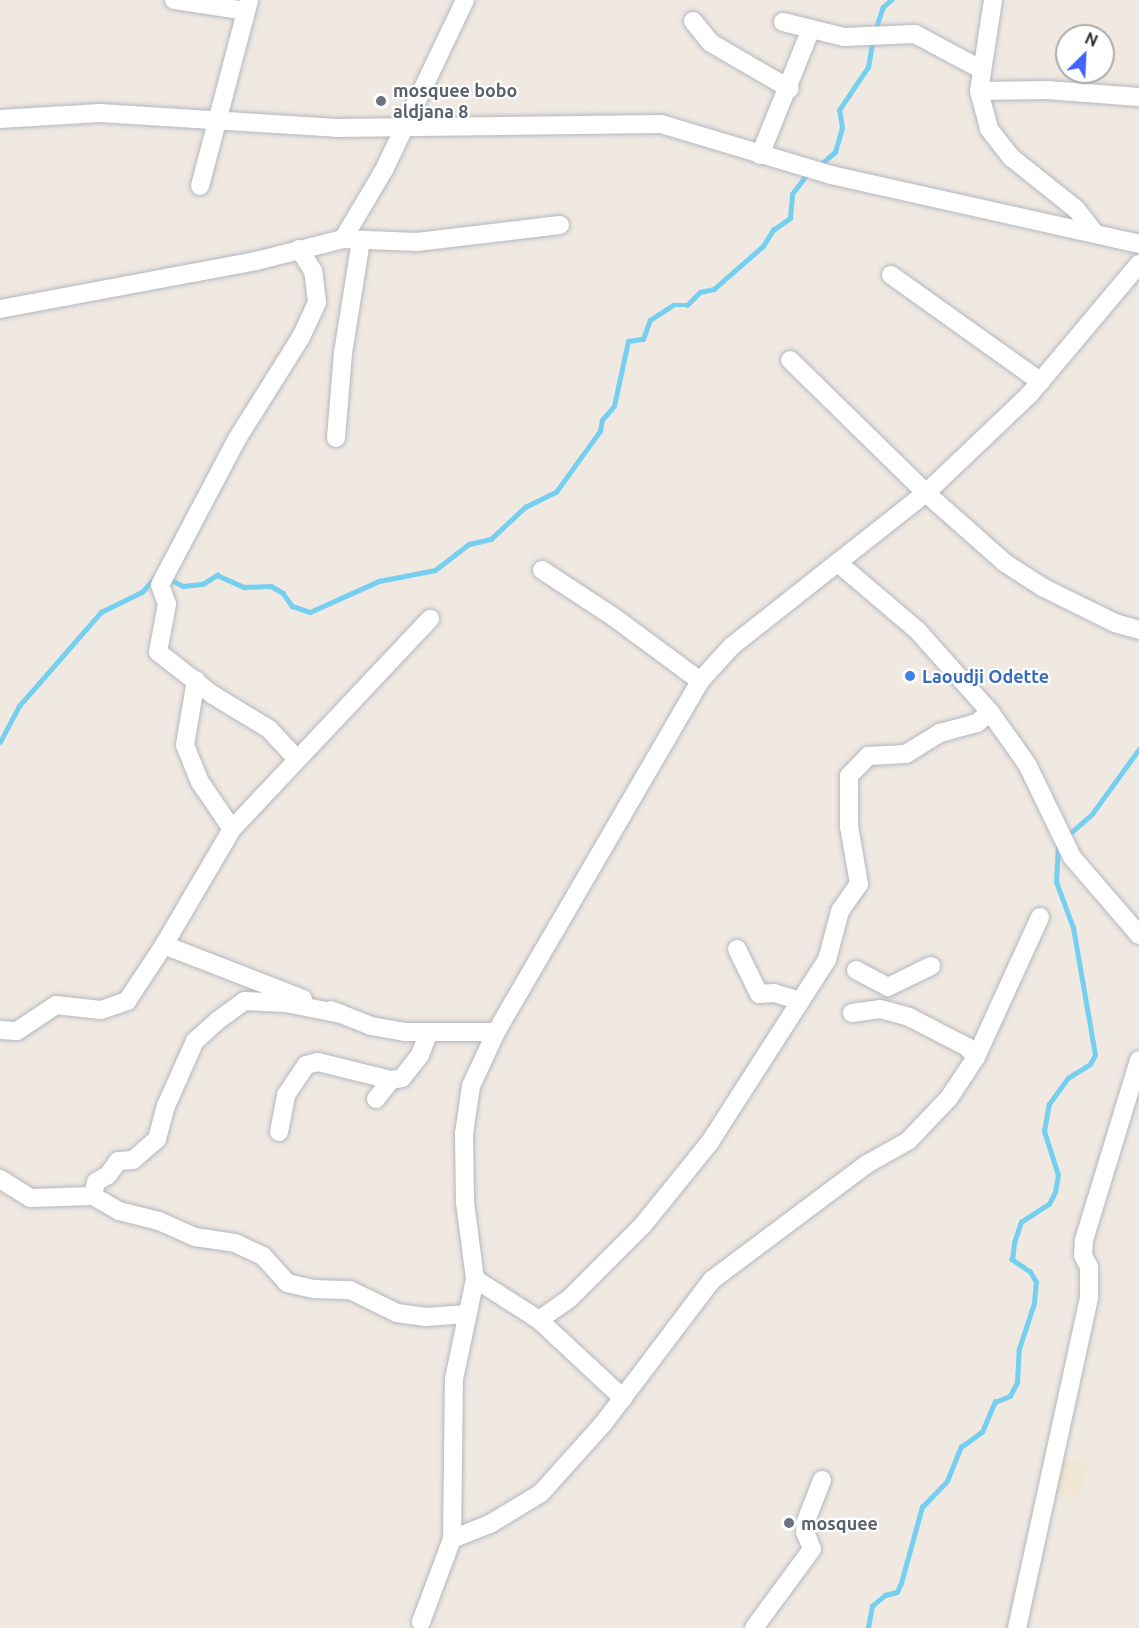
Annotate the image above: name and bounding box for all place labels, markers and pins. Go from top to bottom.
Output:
place label: mosquee bobo aldjana 8 [393,80,517,122]
marker: mosquee bobo aldjana 8 [374,94,388,108]
place label: Laoudji Odette [922,665,1049,687]
marker: Laoudji Odette [903,669,917,683]
place label: mosquee [801,1512,878,1534]
marker: mosquee [782,1516,796,1530]

